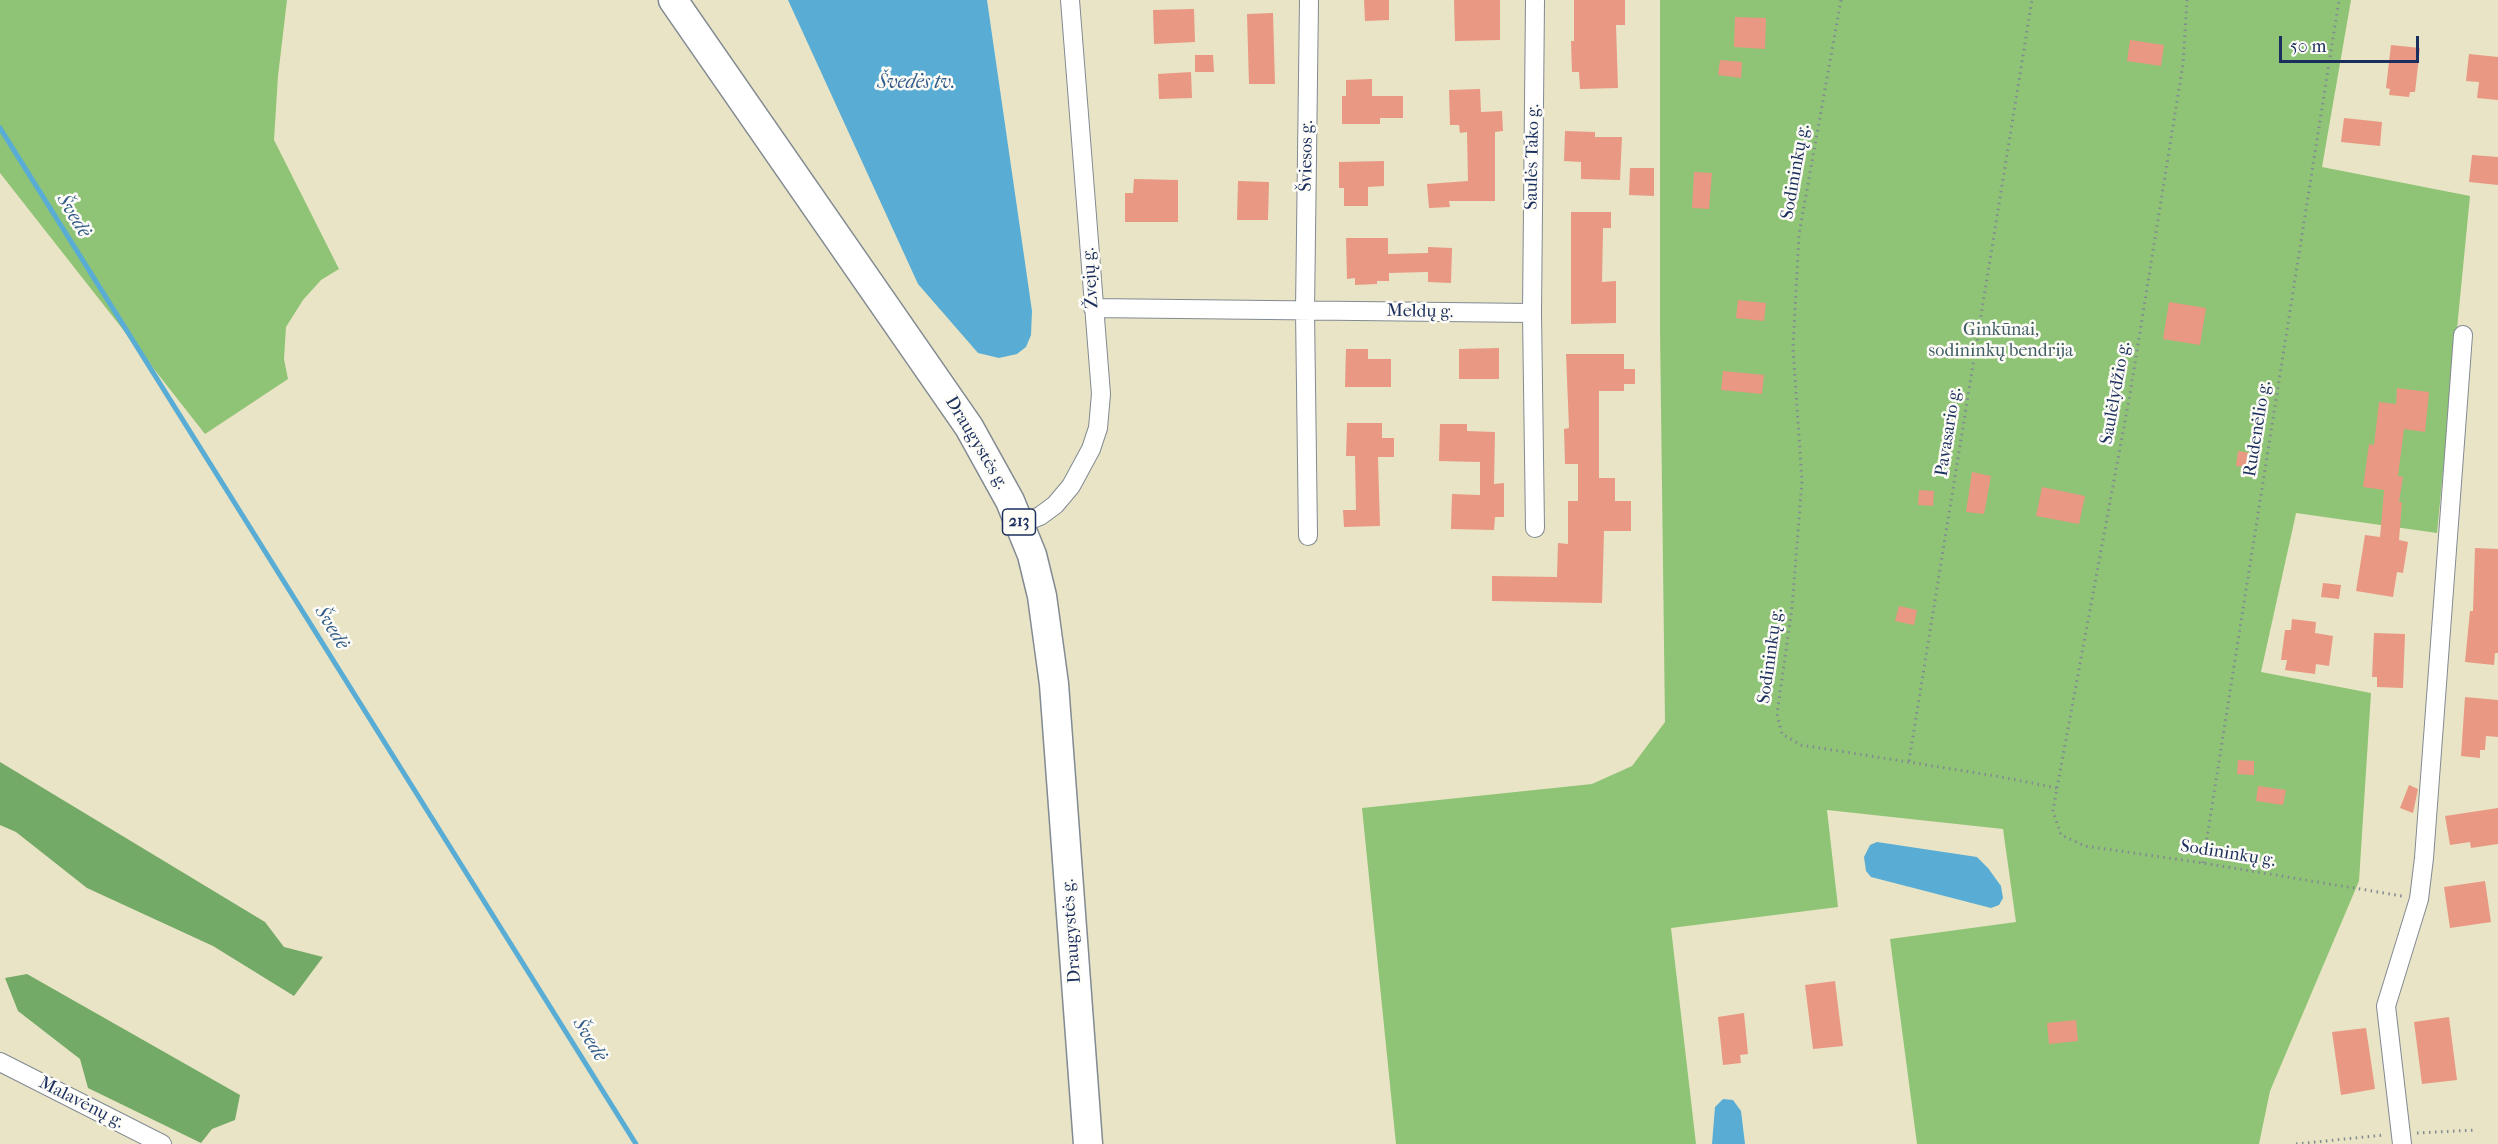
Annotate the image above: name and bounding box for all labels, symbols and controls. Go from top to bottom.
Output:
scale bar [2282,24,2422,62]
text: 50 m [2290,36,2326,57]
water label: Švedės tv. [877,71,955,95]
street label: Saulės Tako g. [1521,104,1545,210]
street label: Šviesos g. [1296,120,1318,192]
street label: Sodininkų g. [1777,123,1815,221]
water label: Švedė [50,190,96,242]
street label: Žvejų g. [1078,247,1104,309]
street label: Meldų g. [1386,301,1454,323]
park label: Ginkūnai, sodininkų bendrija [1929,320,2073,362]
street label: Saulėlydžio g. [2096,340,2136,446]
street label: Rudenėlio g. [2240,379,2276,479]
street label: Pavasario g. [1931,386,1967,478]
street label: Draugystės g. [940,393,1012,493]
road number: 213 [1002,509,1036,535]
water label: Švedė [308,602,354,654]
street label: Sodininkų g. [1754,607,1788,705]
street label: Sodininkų g. [2179,836,2277,872]
street label: Draugystės g. [1058,878,1086,984]
water label: Švedė [566,1014,612,1066]
street label: Malavėnų g. [35,1072,127,1134]

